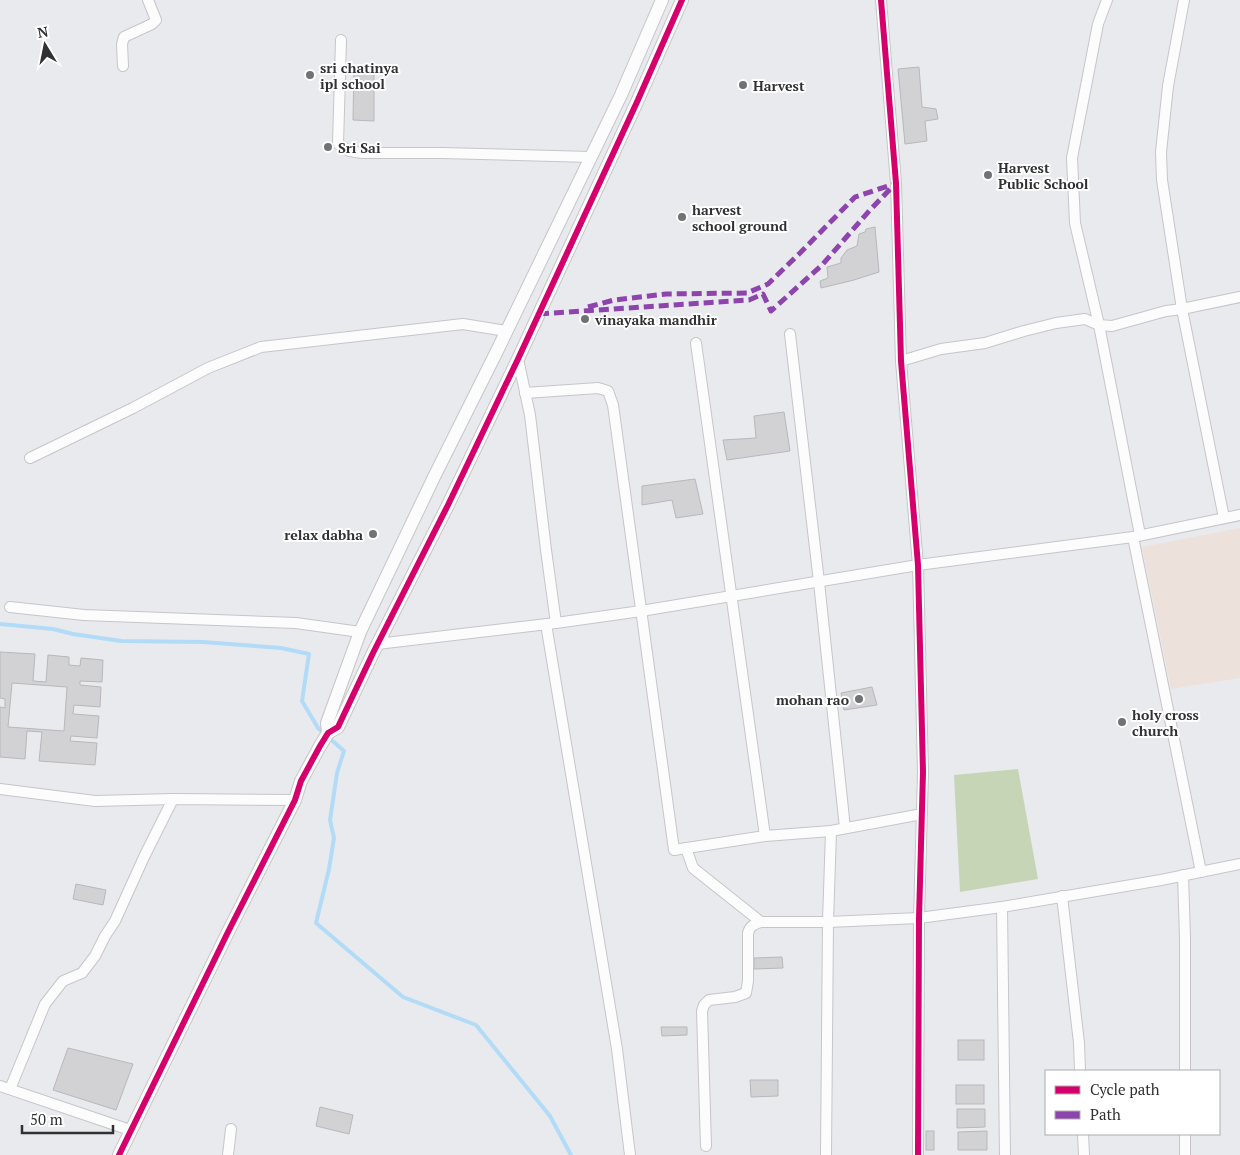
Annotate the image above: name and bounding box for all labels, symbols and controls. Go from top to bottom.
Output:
north arrow [20,20,70,70]
text: N [36,21,50,42]
place label: sri chatinya ipl school [320,58,399,93]
marker: sri chatinya ipl school [304,69,316,81]
place label: Harvest [753,76,805,95]
marker: Harvest [737,79,749,91]
place label: Sri Sai [338,138,381,157]
marker: Sri Sai [322,141,334,153]
place label: Harvest Public School [998,158,1089,193]
marker: Harvest Public School [982,169,994,181]
place label: harvest school ground [692,200,788,235]
marker: harvest school ground [676,211,688,223]
place label: vinayaka mandhir [594,310,717,329]
marker: vinayaka mandhir [579,313,591,325]
place label: relax dabha [284,525,363,544]
marker: relax dabha [367,528,379,540]
place label: mohan rao [776,690,849,709]
marker: mohan rao [853,693,865,705]
place label: holy cross church [1132,705,1199,740]
marker: holy cross church [1116,716,1128,728]
legend [1045,1070,1220,1135]
text: Cycle path [1090,1079,1160,1099]
scale bar [22,1102,114,1134]
text: Path [1090,1104,1121,1124]
text: 50 m [30,1109,63,1129]

